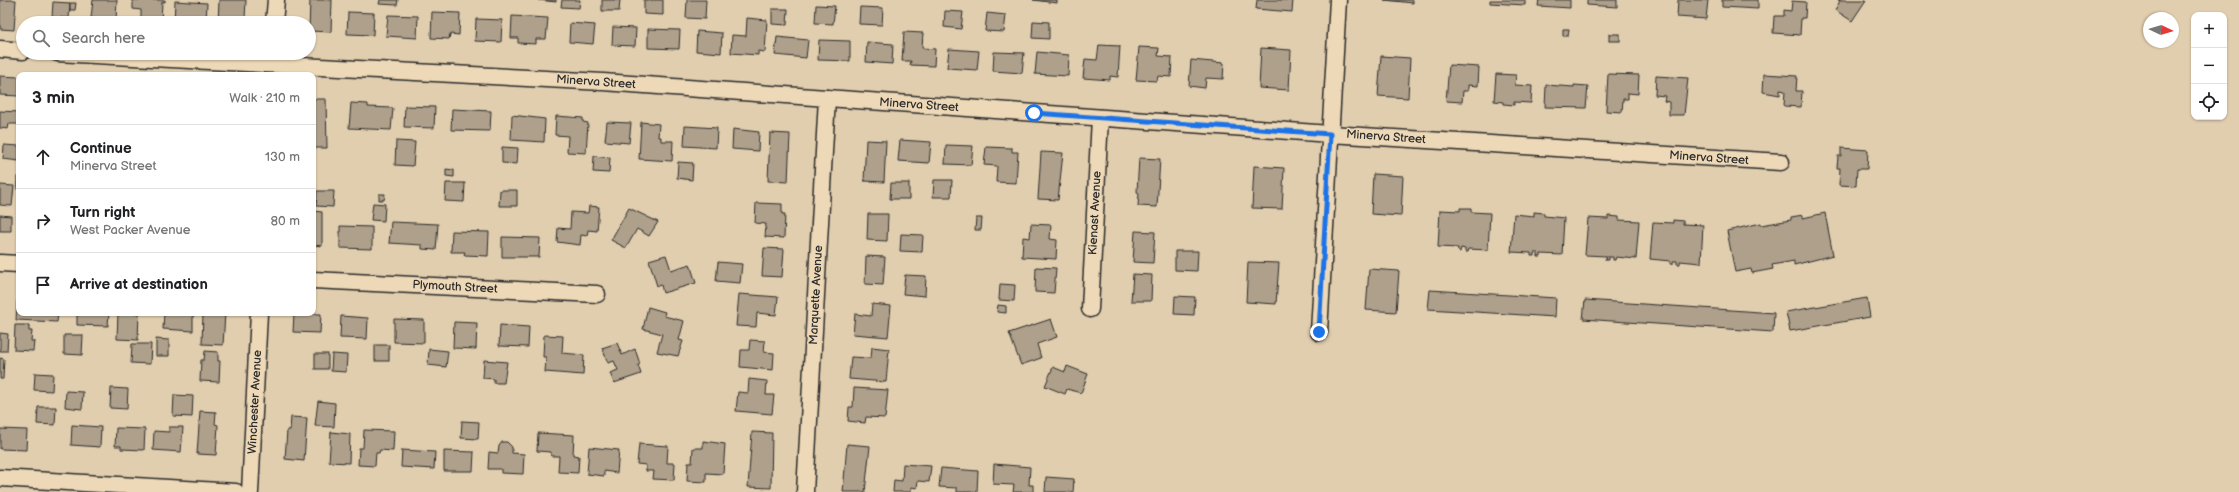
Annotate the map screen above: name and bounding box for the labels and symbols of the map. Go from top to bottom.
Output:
north arrow [2143,12,2179,48]
street label: Minerva Street [556,72,637,92]
street label: Minerva Street [879,95,960,115]
route start [1025,104,1043,122]
street label: Minerva Street [1346,127,1427,147]
street label: Minerva Street [1669,148,1750,168]
street label: Kienast Avenue [1085,170,1105,256]
street label: Marquette Avenue [806,245,826,345]
street label: Plymouth Street [412,277,498,297]
route end [1310,323,1328,341]
street label: Winchester Avenue [245,350,265,454]

